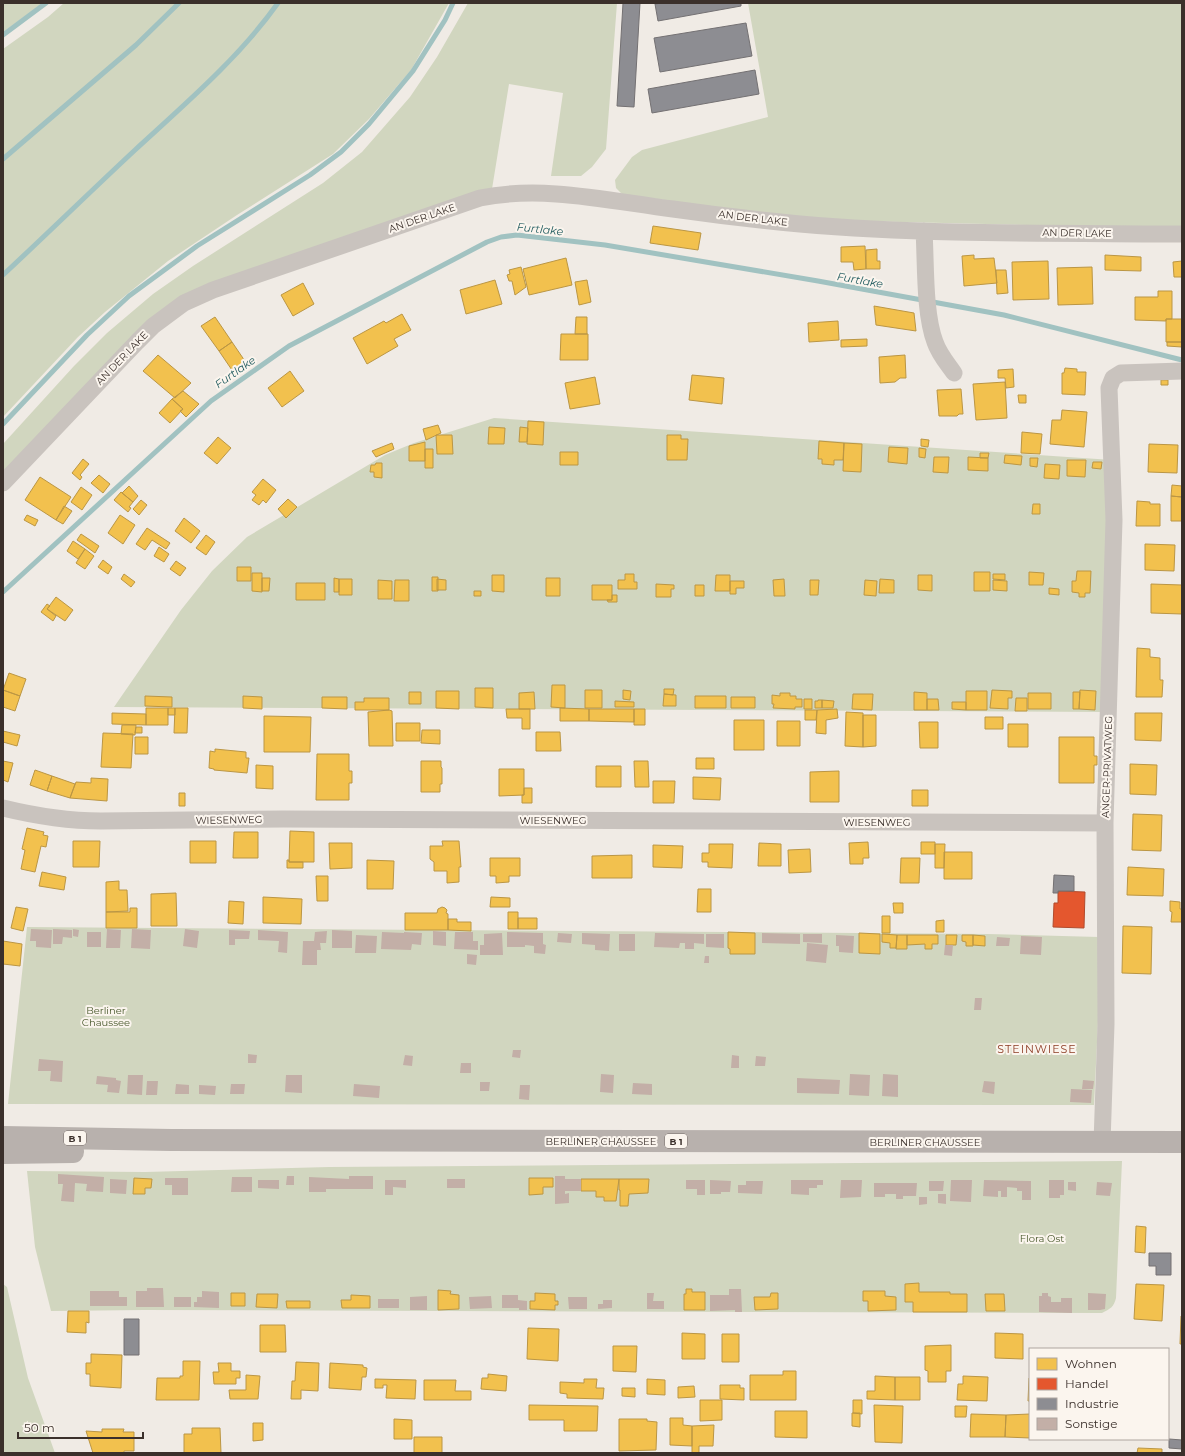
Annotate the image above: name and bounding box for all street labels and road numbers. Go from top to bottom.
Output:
street label: AN DER LAKE [387,200,457,235]
street label: AN DER LAKE [718,207,789,229]
street label: AN DER LAKE [1042,226,1112,240]
street label: AN DER LAKE [93,328,151,388]
street label: ANGER-PRIVATWEG [1099,716,1115,818]
street label: WIESENWEG [195,813,263,827]
street label: WIESENWEG [520,814,586,827]
street label: WIESENWEG [844,816,910,829]
road number: B 1 [64,1131,86,1145]
road number: B 1 [665,1134,687,1148]
street label: BERLINER CHAUSSEE [546,1135,657,1148]
street label: BERLINER CHAUSSEE [870,1136,981,1149]

